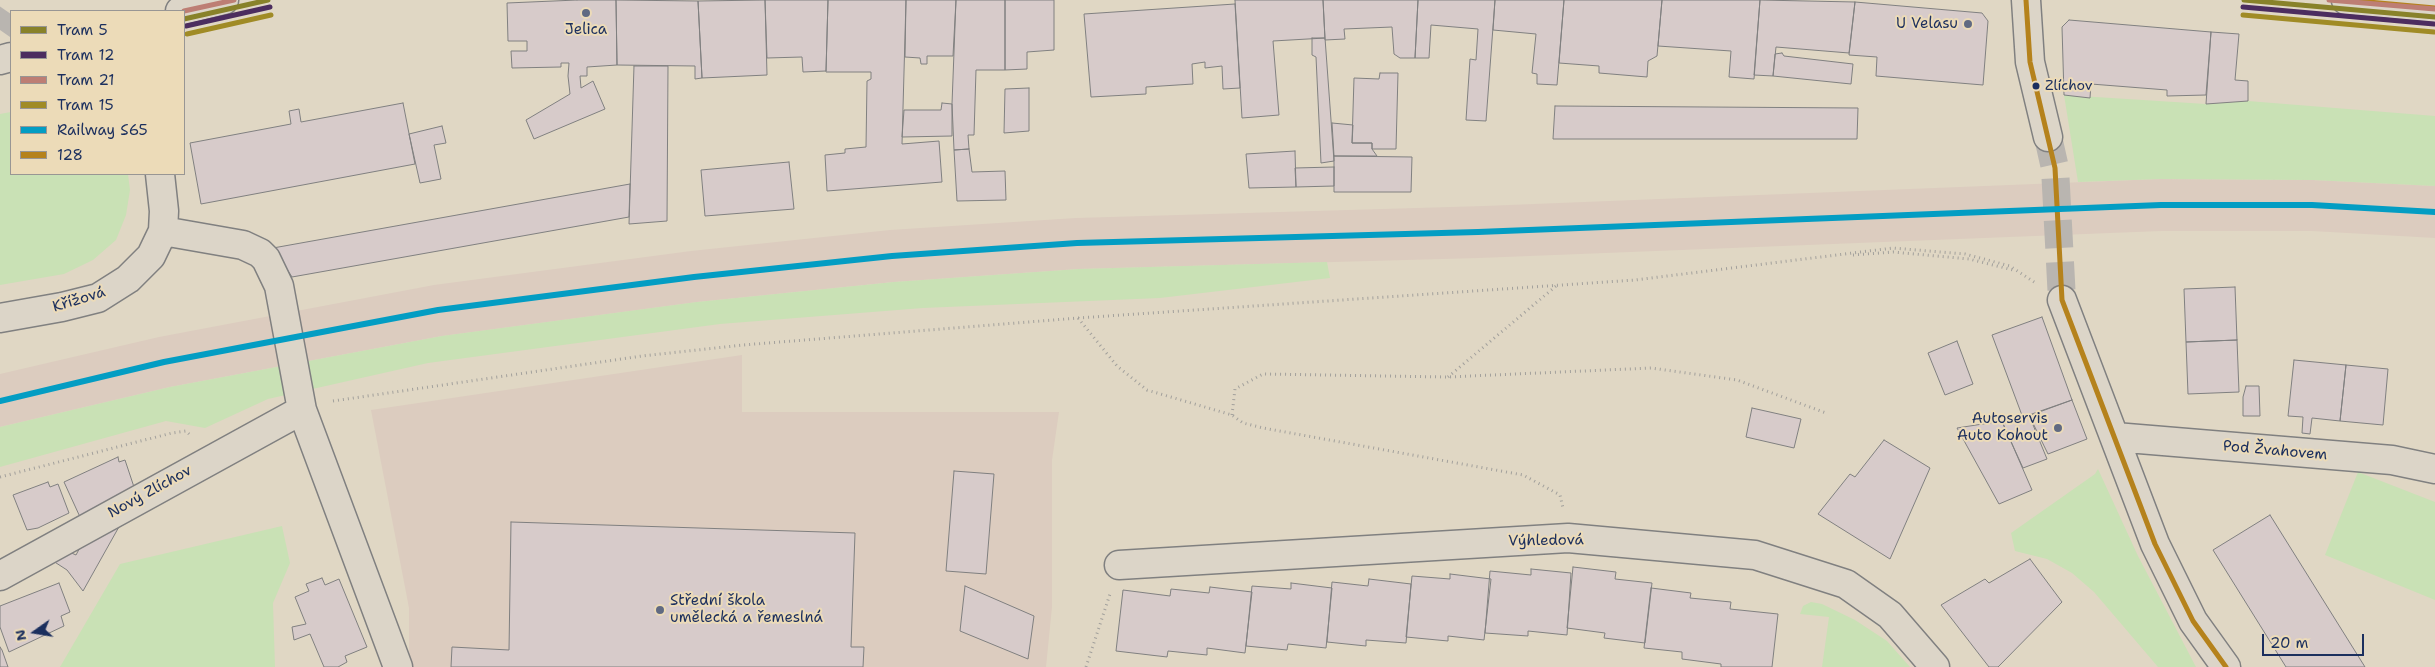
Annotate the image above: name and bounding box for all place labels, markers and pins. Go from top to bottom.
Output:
marker: Jelica [580,7,592,19]
place label: U Velasu [1896,15,1958,33]
marker: U Velasu [1962,18,1974,30]
place label: Jelica [565,21,607,39]
place label: Zlíchov [2045,78,2093,94]
marker: Zlíchov [2031,81,2041,91]
place label: Autoservis Auto Kohout [1957,410,2048,445]
marker: Autoservis Auto Kohout [2052,422,2064,434]
place label: Střední škola umělecká a řemeslná [670,592,823,627]
marker: Střední škola umělecká a řemeslná [654,604,666,616]

